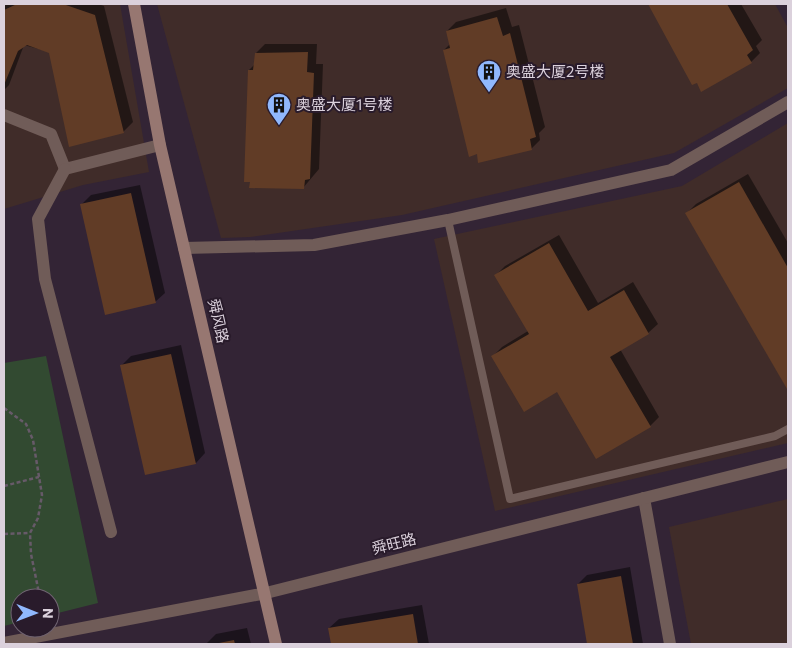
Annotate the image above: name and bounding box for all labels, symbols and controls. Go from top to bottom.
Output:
building icon: 奥盛大厦2号楼 [476,59,502,93]
place label: 奥盛大厦2号楼 [506,62,604,80]
building icon: 奥盛大厦1号楼 [266,92,292,126]
place label: 奥盛大厦1号楼 [296,95,392,113]
street label: 舜风路 [205,297,233,345]
street label: 舜旺路 [370,529,418,557]
north arrow [10,588,60,638]
text: N [40,608,57,619]

